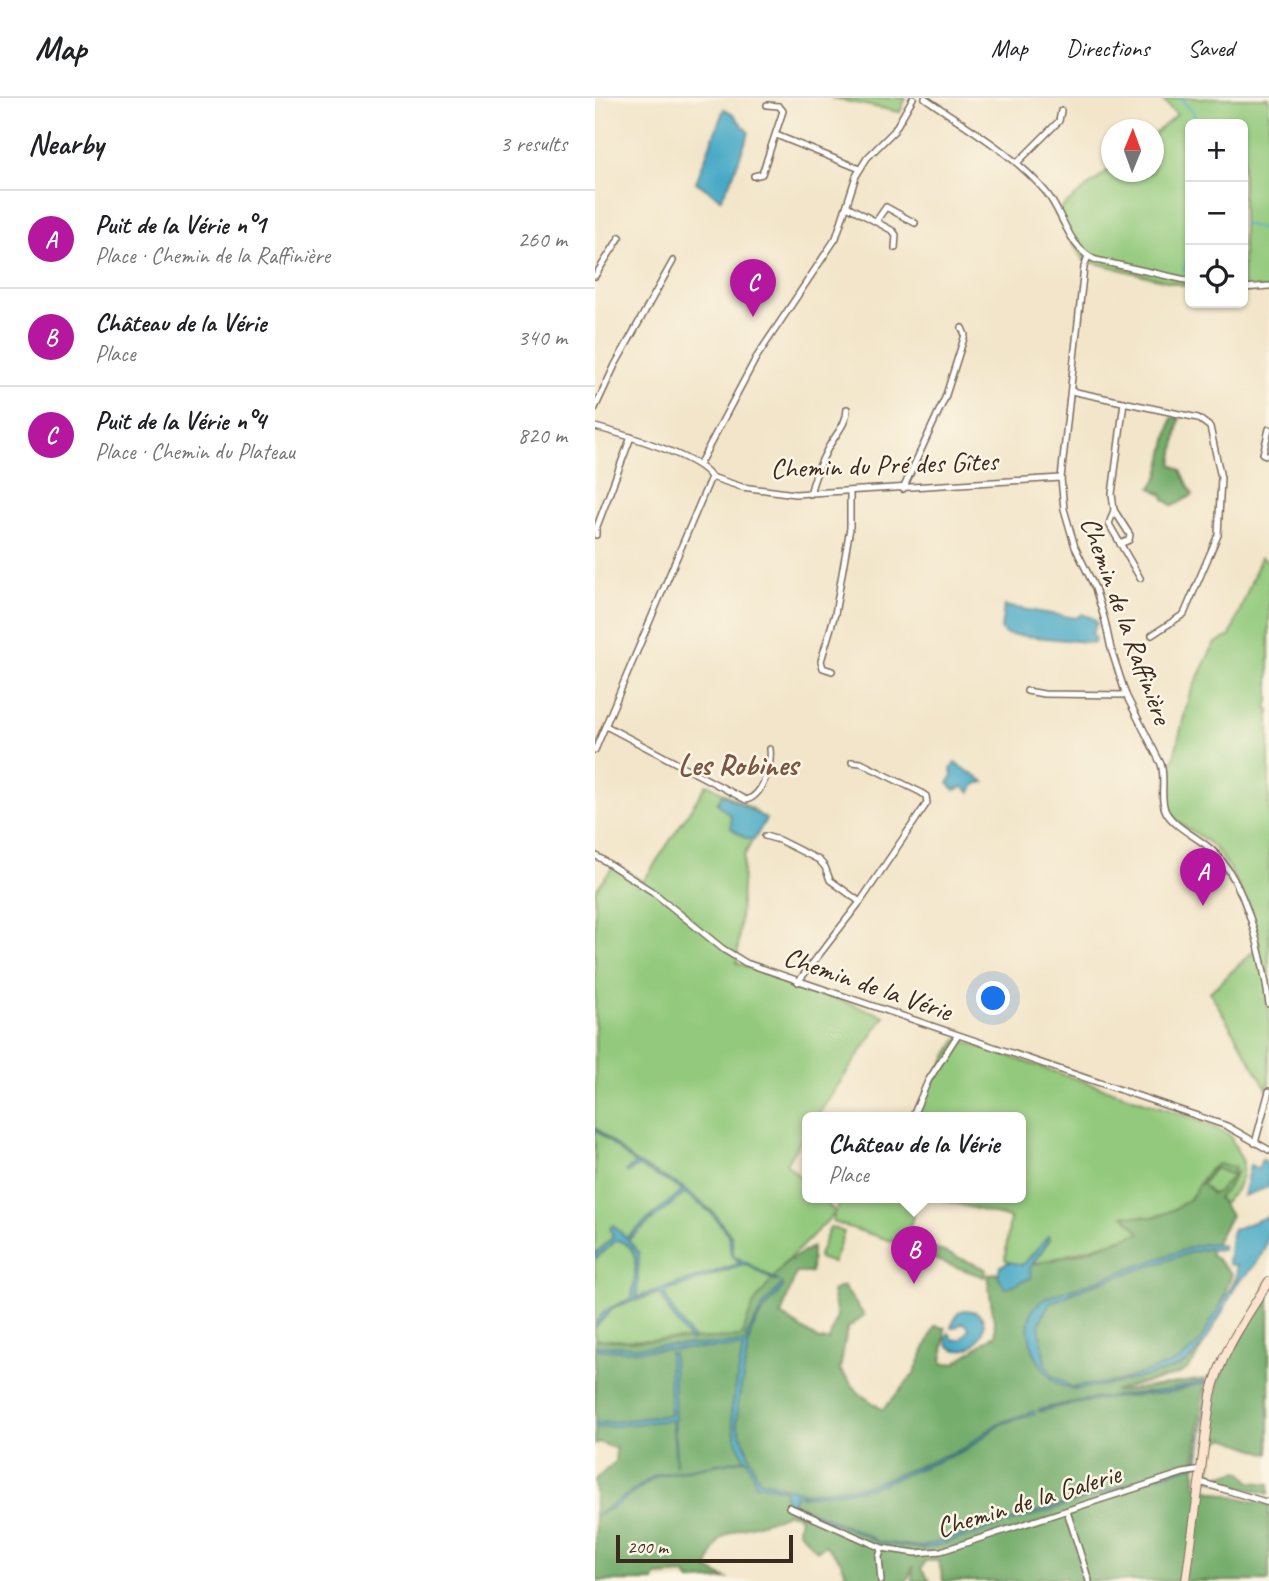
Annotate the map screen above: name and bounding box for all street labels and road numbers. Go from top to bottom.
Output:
street label: Chemin du Pré des Gîtes [770,443,1001,486]
street label: Chemin de la Raffinière [1073,512,1181,730]
street label: Chemin de la Vérie [779,938,958,1029]
street label: Chemin de la Galerie [932,1455,1126,1545]

